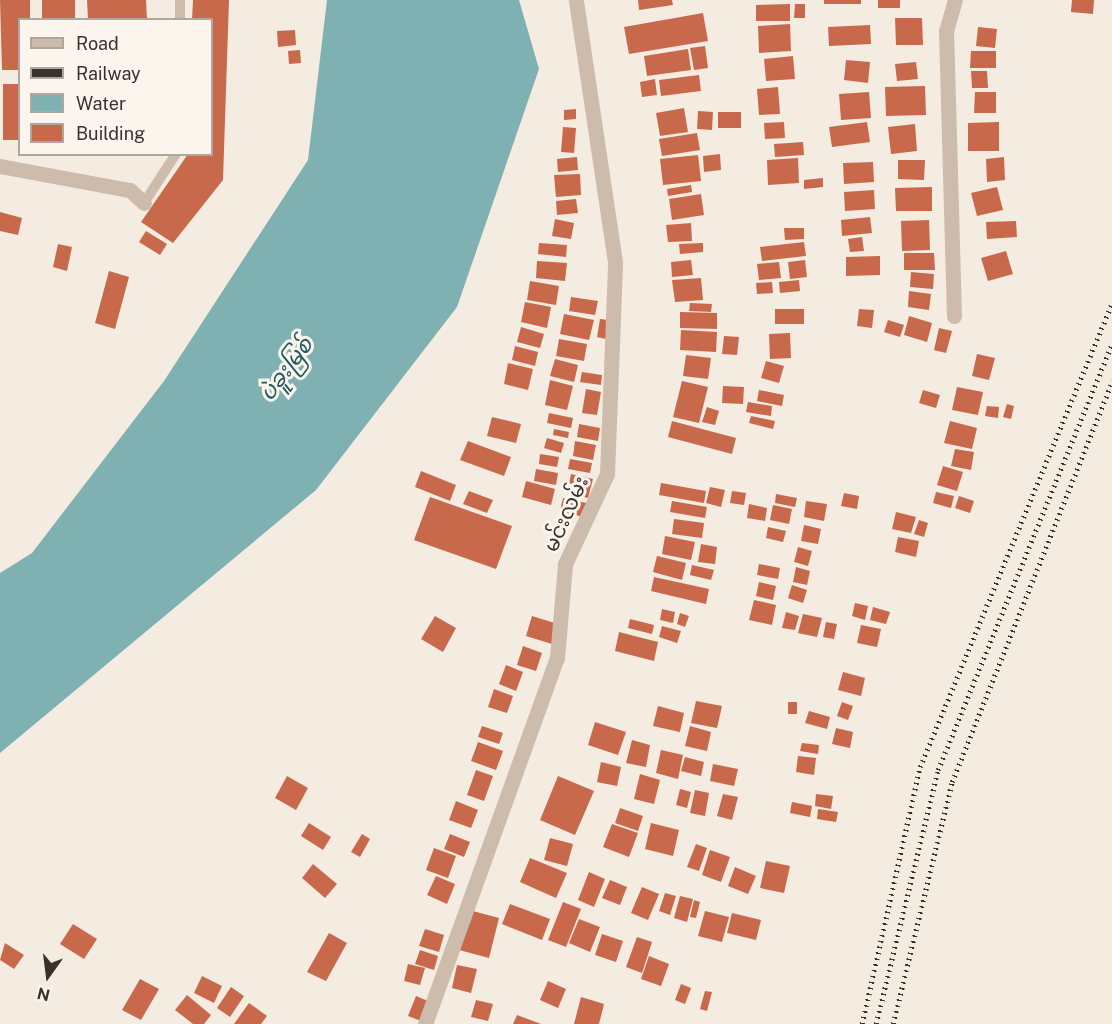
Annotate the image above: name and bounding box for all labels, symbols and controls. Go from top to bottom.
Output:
legend [18,18,213,156]
text: Road [76,33,119,54]
text: Railway [76,63,141,84]
text: Water [76,93,126,114]
text: Building [76,123,145,144]
water label: ပဲခူးမြစ် [254,332,318,406]
street label: မင်းလမ်း [538,472,594,556]
north arrow [18,946,78,1006]
text: N [35,983,52,1005]

